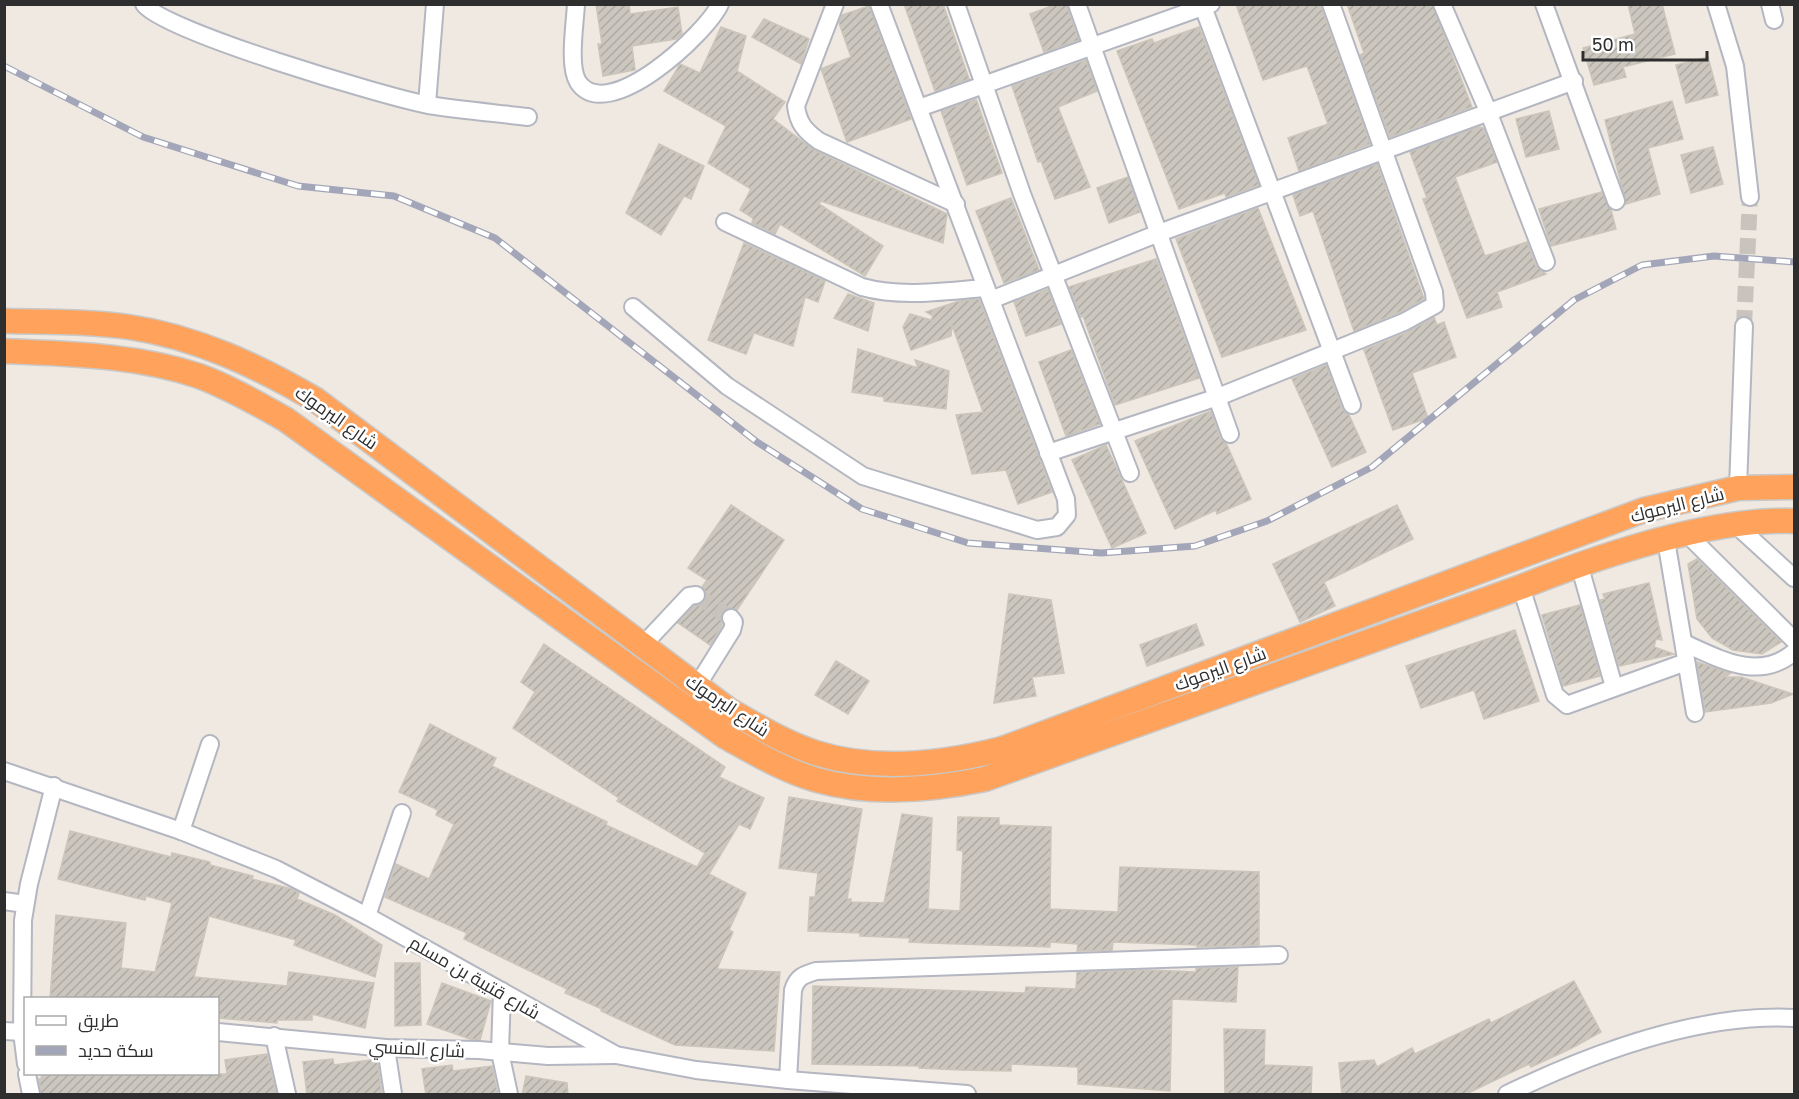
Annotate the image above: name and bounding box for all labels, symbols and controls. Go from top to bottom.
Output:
scale bar [1583,24,1708,62]
text: 50 m [1592,33,1634,55]
street label: شارع اليرموك [290,380,383,455]
street label: شارع اليرموك [1628,482,1727,528]
street label: شارع اليرموك [1171,641,1270,697]
street label: شارع اليرموك [681,669,774,743]
street label: شارع قتيبة بن مسلم [405,931,544,1025]
legend [24,997,219,1075]
text: طريق [78,1009,119,1033]
street label: شارع المنسي [368,1034,466,1064]
text: سكة حديد [78,1039,154,1061]

